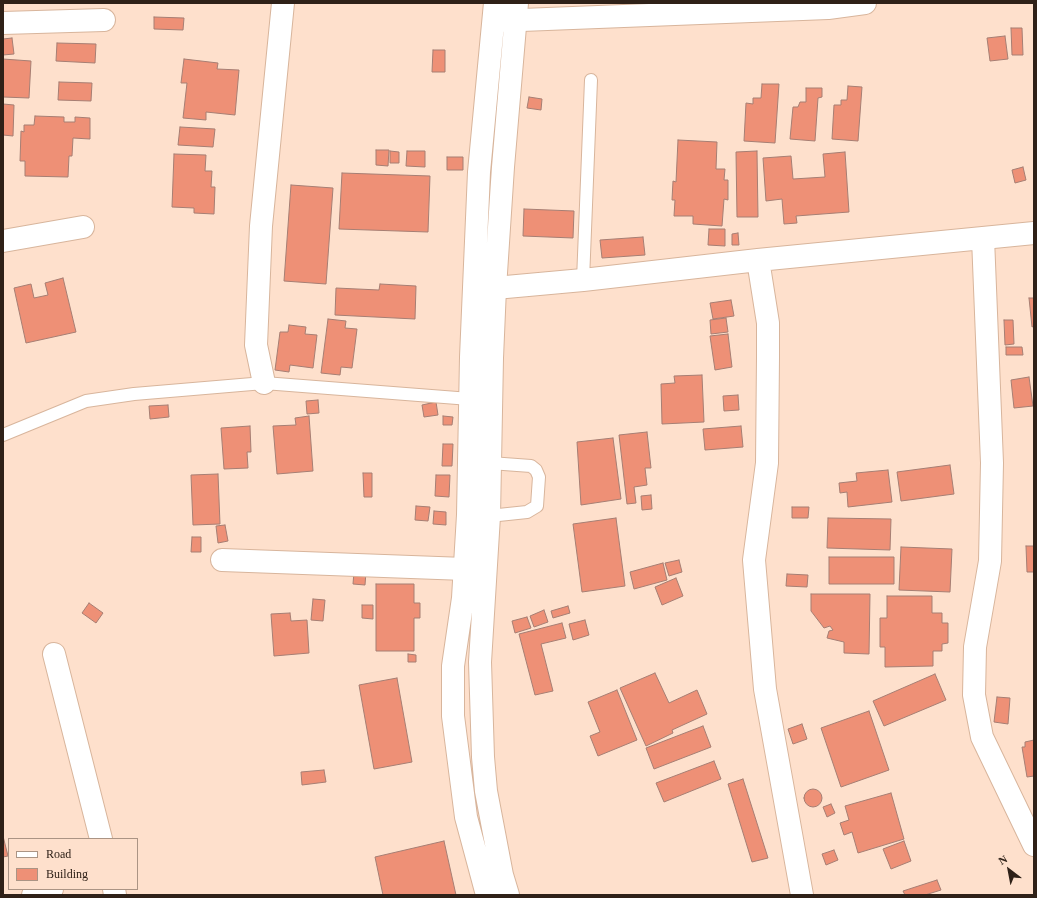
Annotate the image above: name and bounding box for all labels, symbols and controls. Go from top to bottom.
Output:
legend [8,838,138,890]
text: Road [46,847,71,861]
north arrow [989,850,1029,890]
text: N [996,853,1009,867]
text: Building [46,867,88,881]

